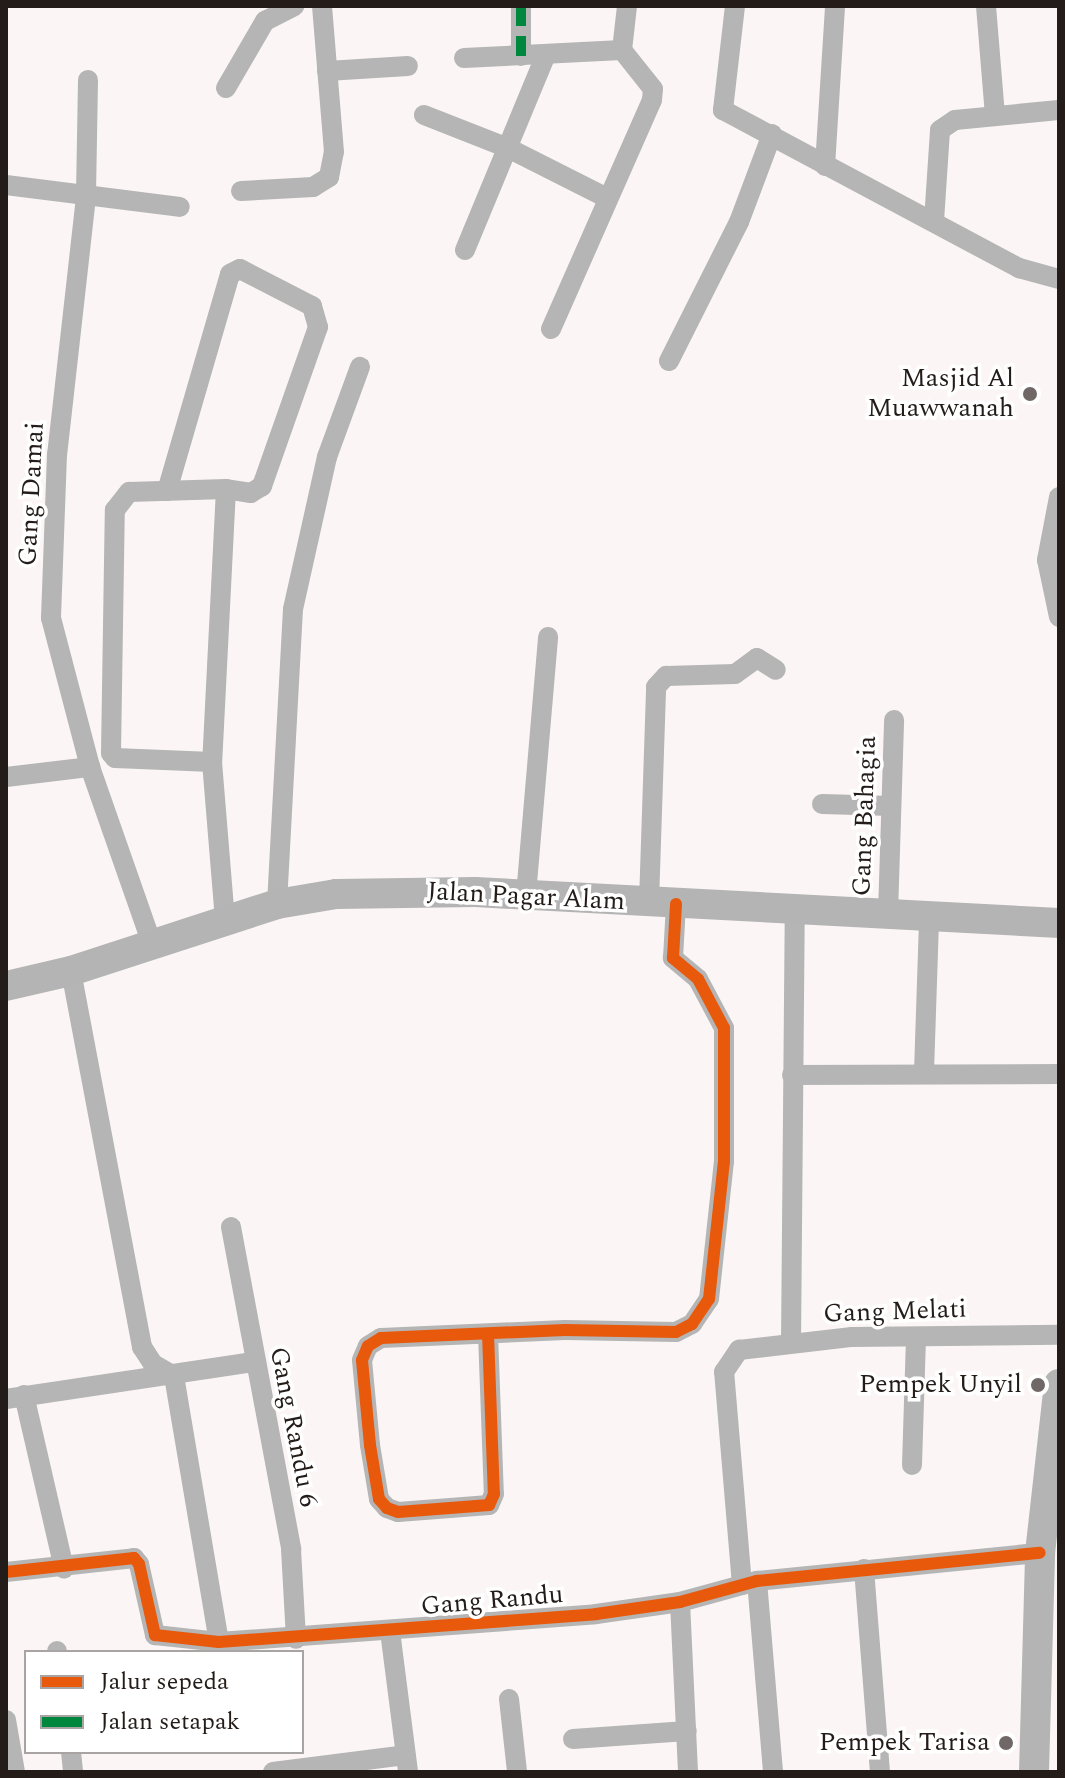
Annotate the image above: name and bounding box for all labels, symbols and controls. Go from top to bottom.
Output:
place label: Masjid Al Muawwanah [867,363,1014,424]
marker: Masjid Al Muawwanah [1021,385,1039,403]
street label: Gang Damai [13,421,51,567]
street label: Gang Bahagia [847,735,883,897]
street label: Jalan Pagar Alam [426,876,626,918]
street label: Gang Melati [823,1294,967,1330]
street label: Gang Randu 6 [262,1344,324,1510]
place label: Pempek Unyil [859,1369,1022,1401]
marker: Pempek Unyil [1029,1376,1047,1394]
street label: Gang Randu [420,1579,564,1623]
legend [24,1650,304,1754]
text: Jalur sepeda [100,1664,229,1700]
text: Jalan setapak [100,1704,240,1740]
place label: Pempek Tarisa [819,1727,990,1759]
marker: Pempek Tarisa [997,1734,1015,1752]

